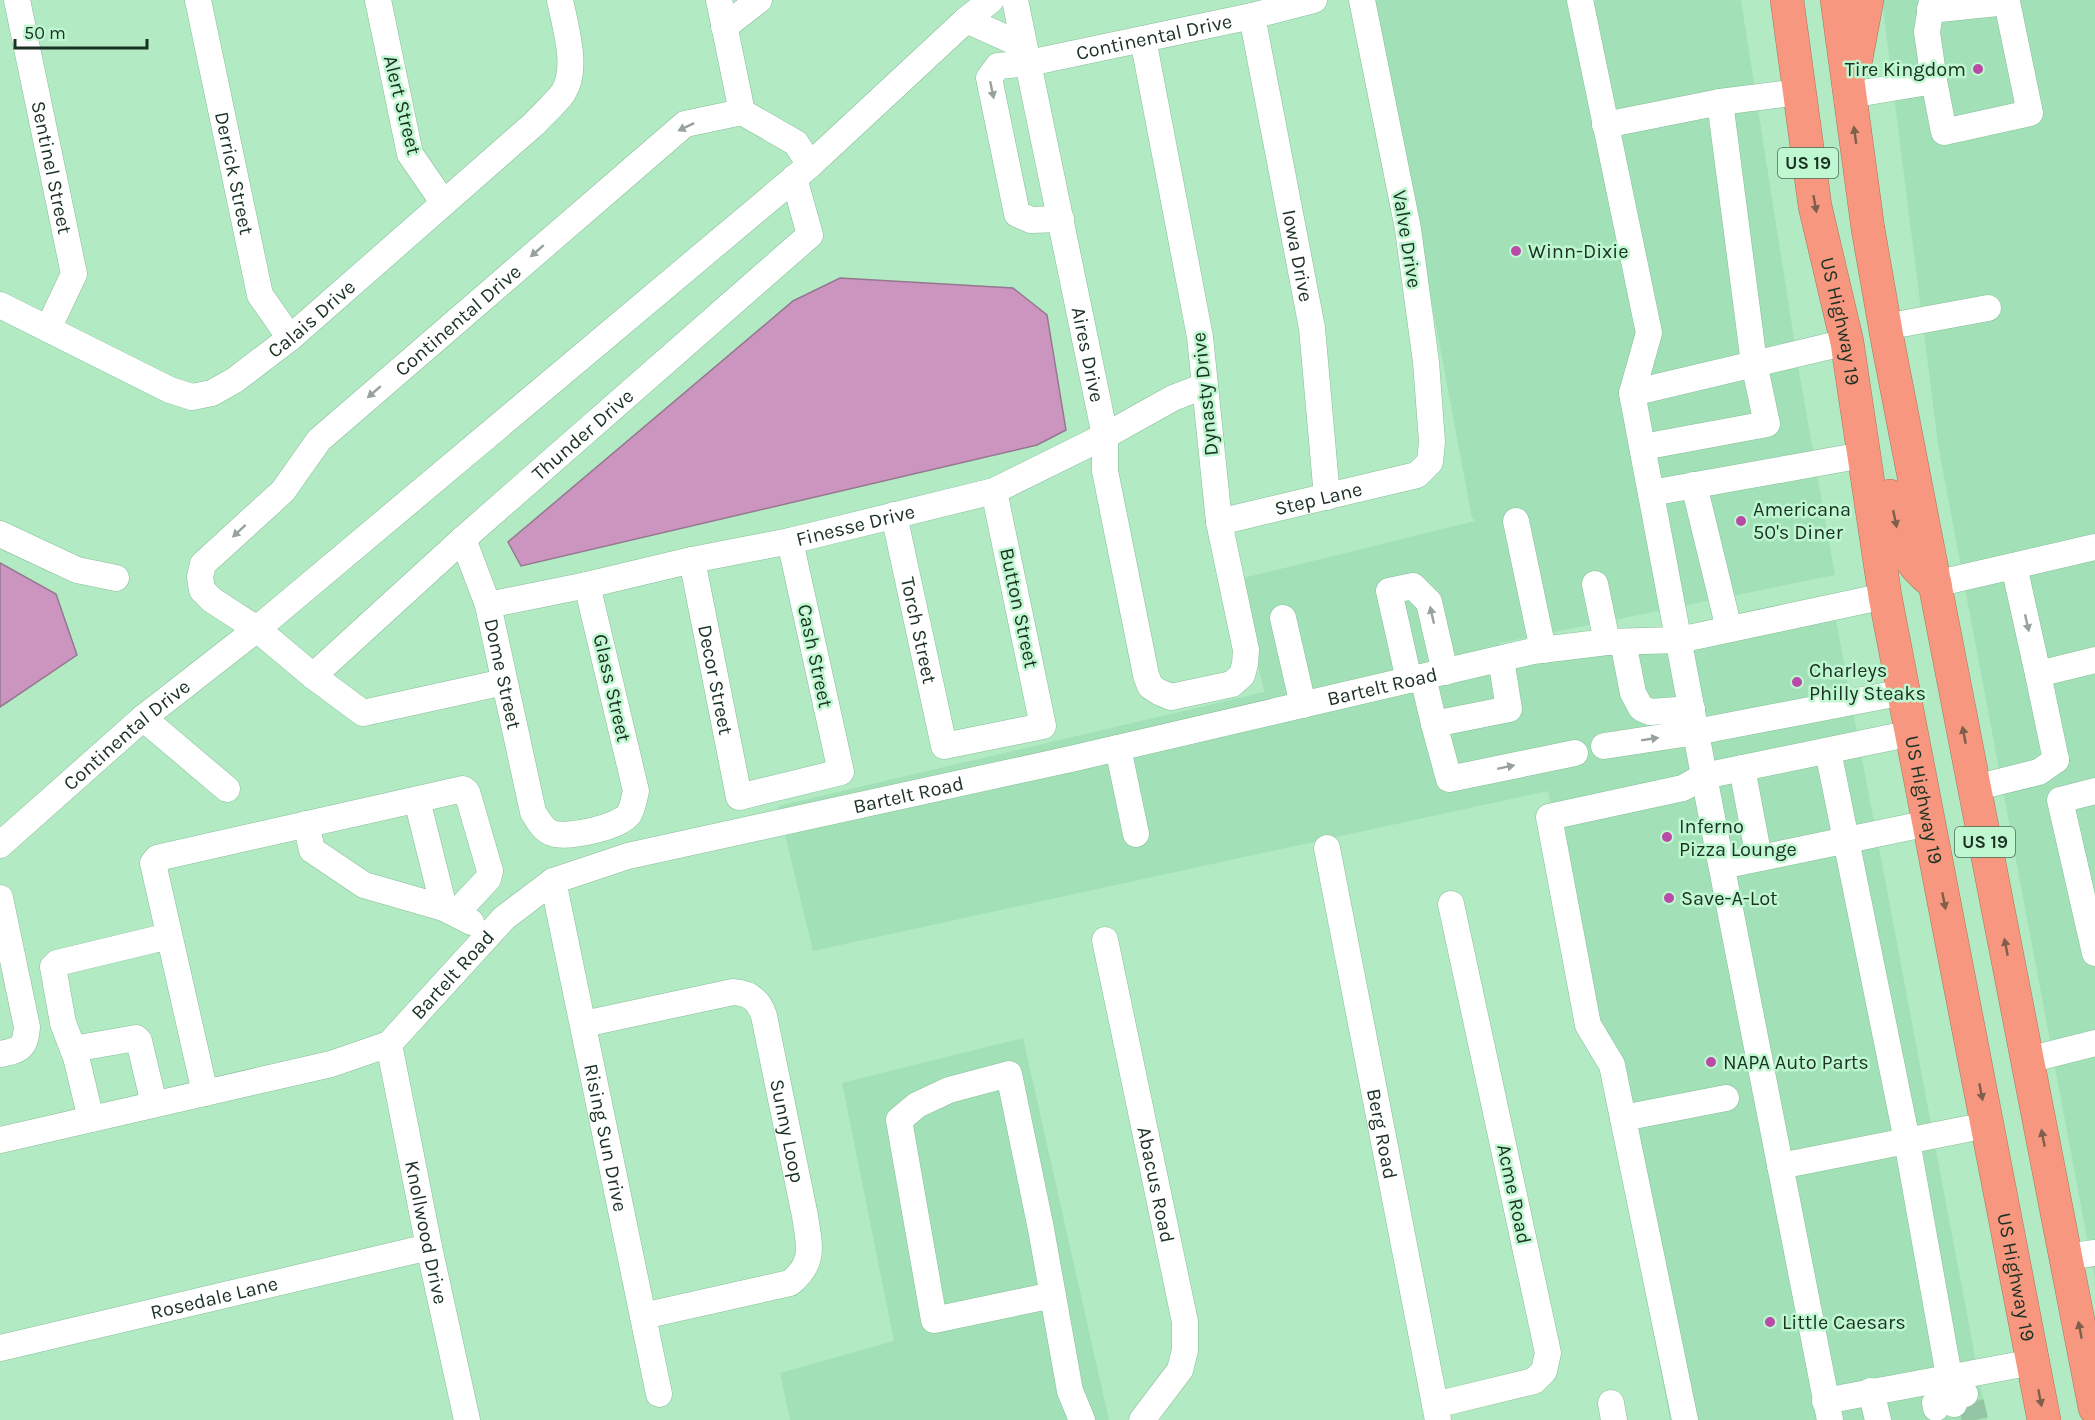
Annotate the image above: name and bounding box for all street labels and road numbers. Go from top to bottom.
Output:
street label: Continental Drive [1074,9,1234,64]
street label: Alert Street [379,53,426,158]
street label: Sentinel Street [27,99,77,237]
street label: Derrick Street [210,110,259,237]
road number: US 19 [1778,148,1838,178]
street label: Valve Drive [1388,188,1426,290]
street label: Iowa Drive [1278,207,1318,304]
street label: US Highway 19 [1816,255,1865,387]
street label: Continental Drive [390,260,525,381]
street label: Calais Drive [263,275,360,362]
street label: Aires Drive [1067,305,1109,404]
street label: Dynasty Drive [1187,331,1223,457]
street label: Thunder Drive [527,384,638,485]
street label: Step Lane [1272,477,1364,520]
street label: Finesse Drive [794,499,917,551]
street label: Button Street [995,546,1043,671]
street label: Torch Street [896,575,942,686]
street label: Cash Street [793,602,837,710]
street label: Dome Street [480,616,526,732]
street label: Decor Street [694,623,738,737]
street label: Glass Street [588,632,636,745]
street label: Bartelt Road [1325,662,1439,710]
street label: Continental Drive [59,674,194,795]
street label: US Highway 19 [1901,734,1948,866]
street label: Bartelt Road [851,771,966,818]
road number: US 19 [1955,827,2015,857]
street label: Bartelt Road [406,925,499,1024]
street label: Rising Sun Drive [580,1061,633,1214]
street label: Sunny Loop [766,1077,809,1185]
street label: Berg Road [1362,1086,1402,1181]
street label: Abacus Road [1133,1125,1180,1245]
street label: Acme Road [1492,1142,1536,1246]
street label: Knollwood Drive [401,1158,453,1306]
street label: US Highway 19 [1993,1211,2040,1343]
street label: Rosedale Lane [148,1271,280,1324]

